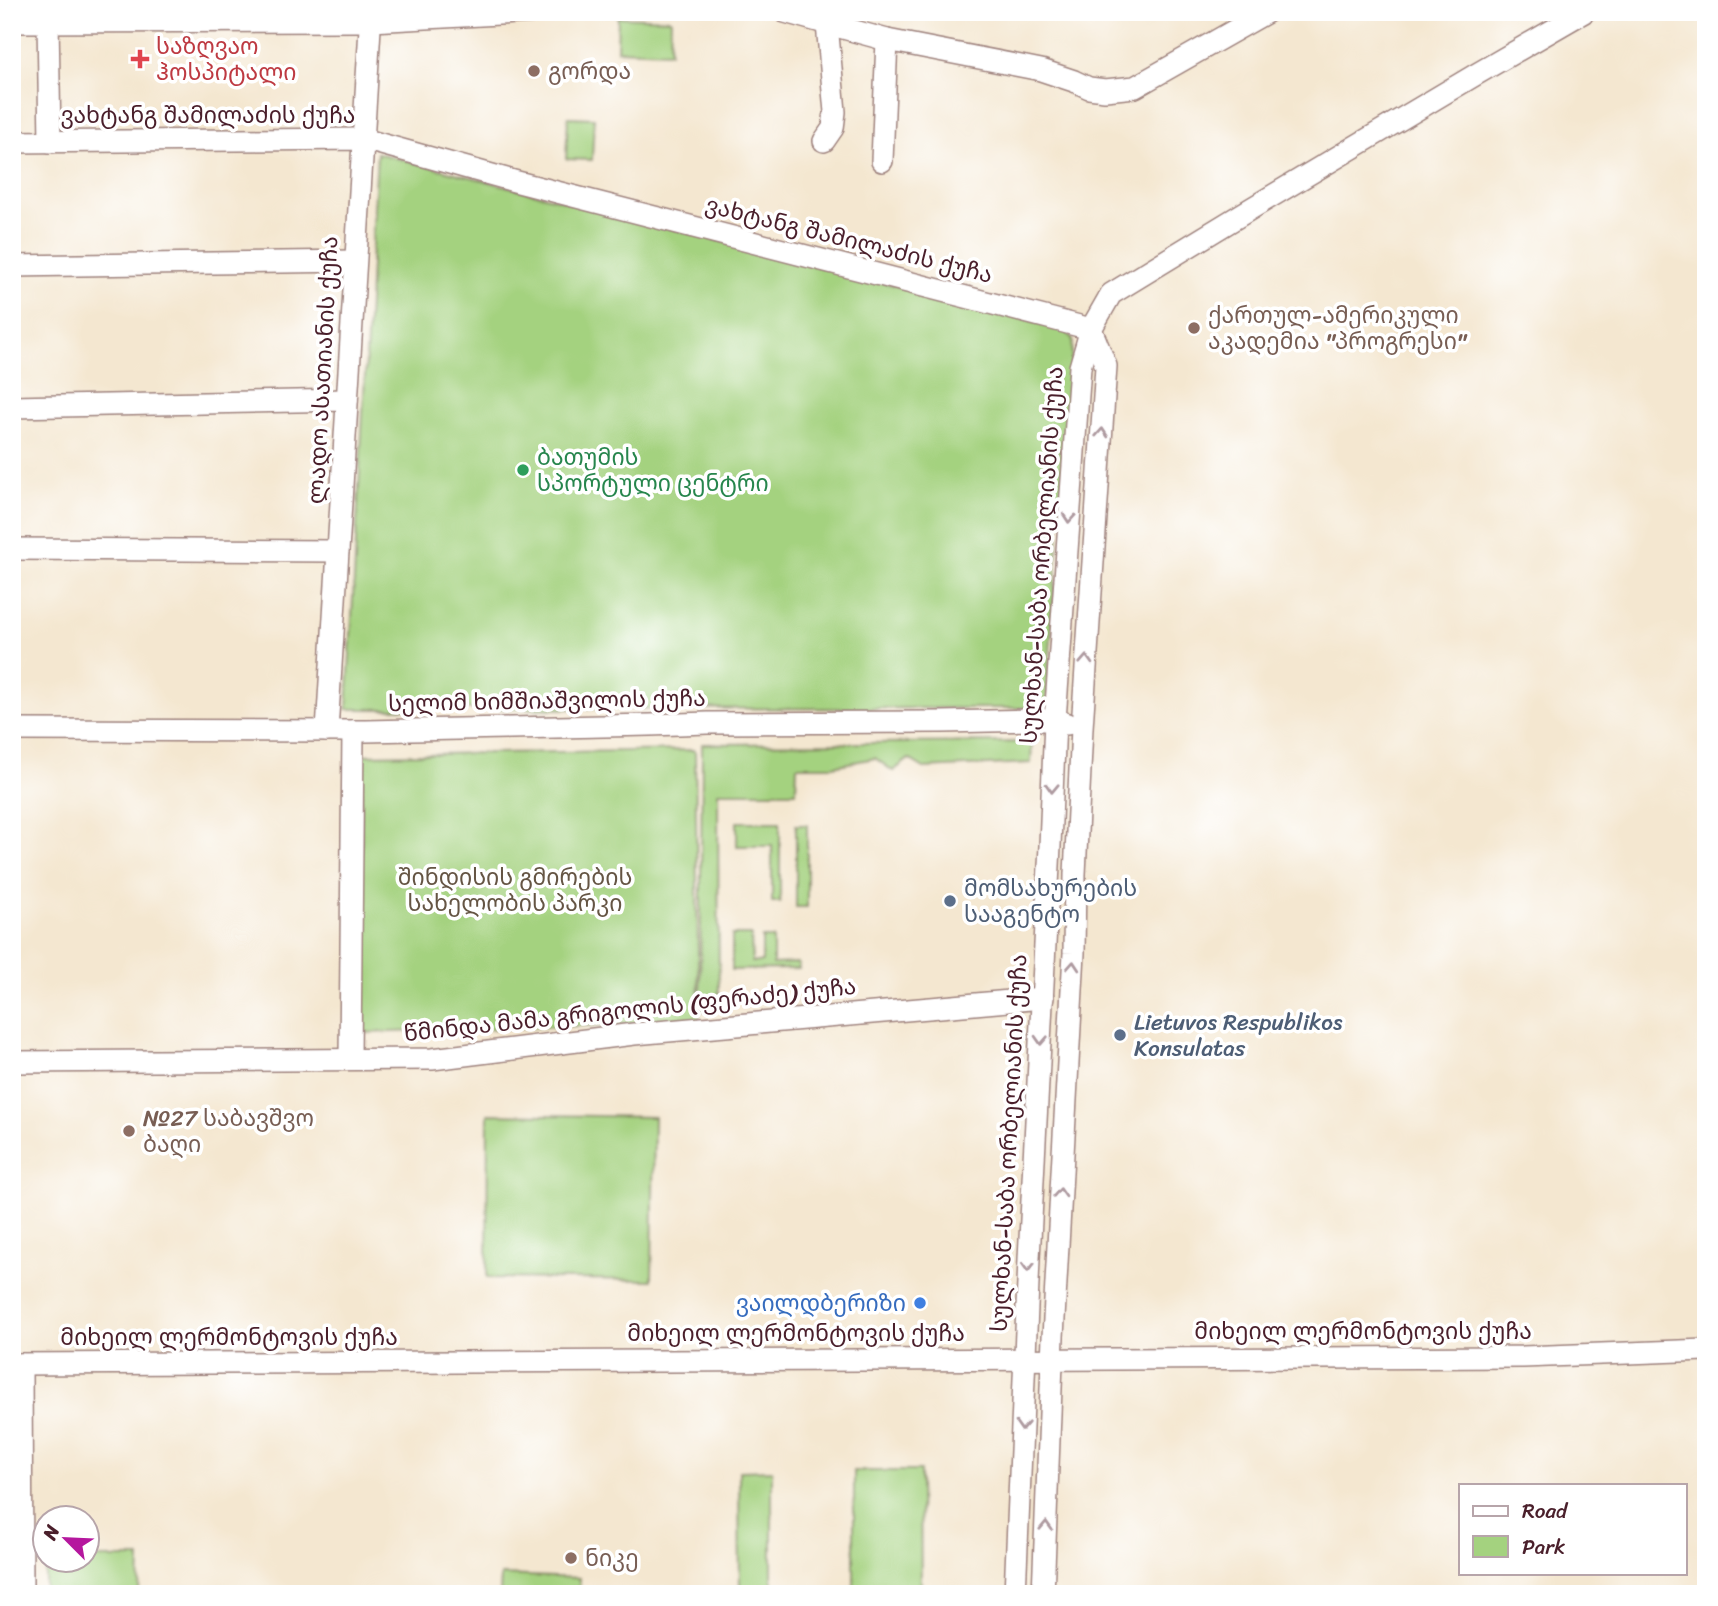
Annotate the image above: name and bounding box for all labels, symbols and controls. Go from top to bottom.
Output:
place label: საზღვაო ჰოსპიტალი [156,26,296,93]
marker: საზღვაო ჰოსპიტალი [130,49,150,69]
place label: გორდა [548,51,631,92]
marker: გორდა [526,63,542,79]
street label: ვახტანგ შამილაძის ქუჩა [61,95,355,136]
street label: ვახტანგ შამილაძის ქუჩა [701,184,997,296]
street label: ლადო ასათიანის ქუჩა [296,235,350,505]
place label: ქართულ-ამერიკული აკადემია "პროგრესი" [1208,295,1468,362]
marker: ქართულ-ამერიკული აკადემია "პროგრესი" [1186,320,1202,336]
street label: სულხან-საბა ორბელიანის ქუჩა [1008,365,1076,745]
one-way arrow [1094,427,1109,438]
place label: ბათუმის სპორტული ცენტრი [537,437,769,504]
marker: ბათუმის სპორტული ცენტრი [515,462,531,478]
one-way arrow [1062,512,1077,523]
one-way arrow [1079,654,1094,665]
street label: სელიმ ხიმშიაშვილის ქუჩა [388,678,706,724]
one-way arrow [1045,783,1060,794]
park label: შინდისის გმირების სახელობის პარკი [398,857,632,924]
place label: მომსახურების სააგენტო [964,868,1137,935]
marker: მომსახურების სააგენტო [942,893,958,909]
street label: სულხან-საბა ორბელიანის ქუჩა [979,953,1039,1333]
one-way arrow [1065,960,1080,971]
street label: წმინდა მამა გრიგოლის (ფერაძე) ქუჩა [402,966,858,1054]
place label: Lietuvos Respublikos Konsulatas [1134,1002,1343,1069]
marker: Lietuvos Respublikos Konsulatas [1112,1027,1128,1043]
one-way arrow [1033,1035,1048,1046]
place label: №27 საბავშვო ბაღი [143,1098,314,1165]
marker: №27 საბავშვო ბაღი [121,1123,137,1139]
one-way arrow [1053,1187,1068,1198]
one-way arrow [1021,1262,1036,1273]
place label: ვაილდბერიზი [736,1283,906,1324]
marker: ვაილდბერიზი [912,1295,928,1311]
street label: მიხეილ ლერმონტოვის ქუჩა [1194,1311,1532,1352]
street label: მიხეილ ლერმონტოვის ქუჩა [627,1313,965,1354]
street label: მიხეილ ლერმონტოვის ქუჩა [60,1317,398,1358]
one-way arrow [1014,1421,1029,1432]
legend [1459,1484,1686,1574]
text: Road [1522,1492,1569,1530]
north arrow [32,1504,102,1574]
text: N [33,1519,69,1546]
one-way arrow [1039,1520,1054,1531]
text: Park [1522,1528,1565,1566]
place label: ნიკე [585,1538,639,1579]
marker: ნიკე [563,1550,579,1566]

